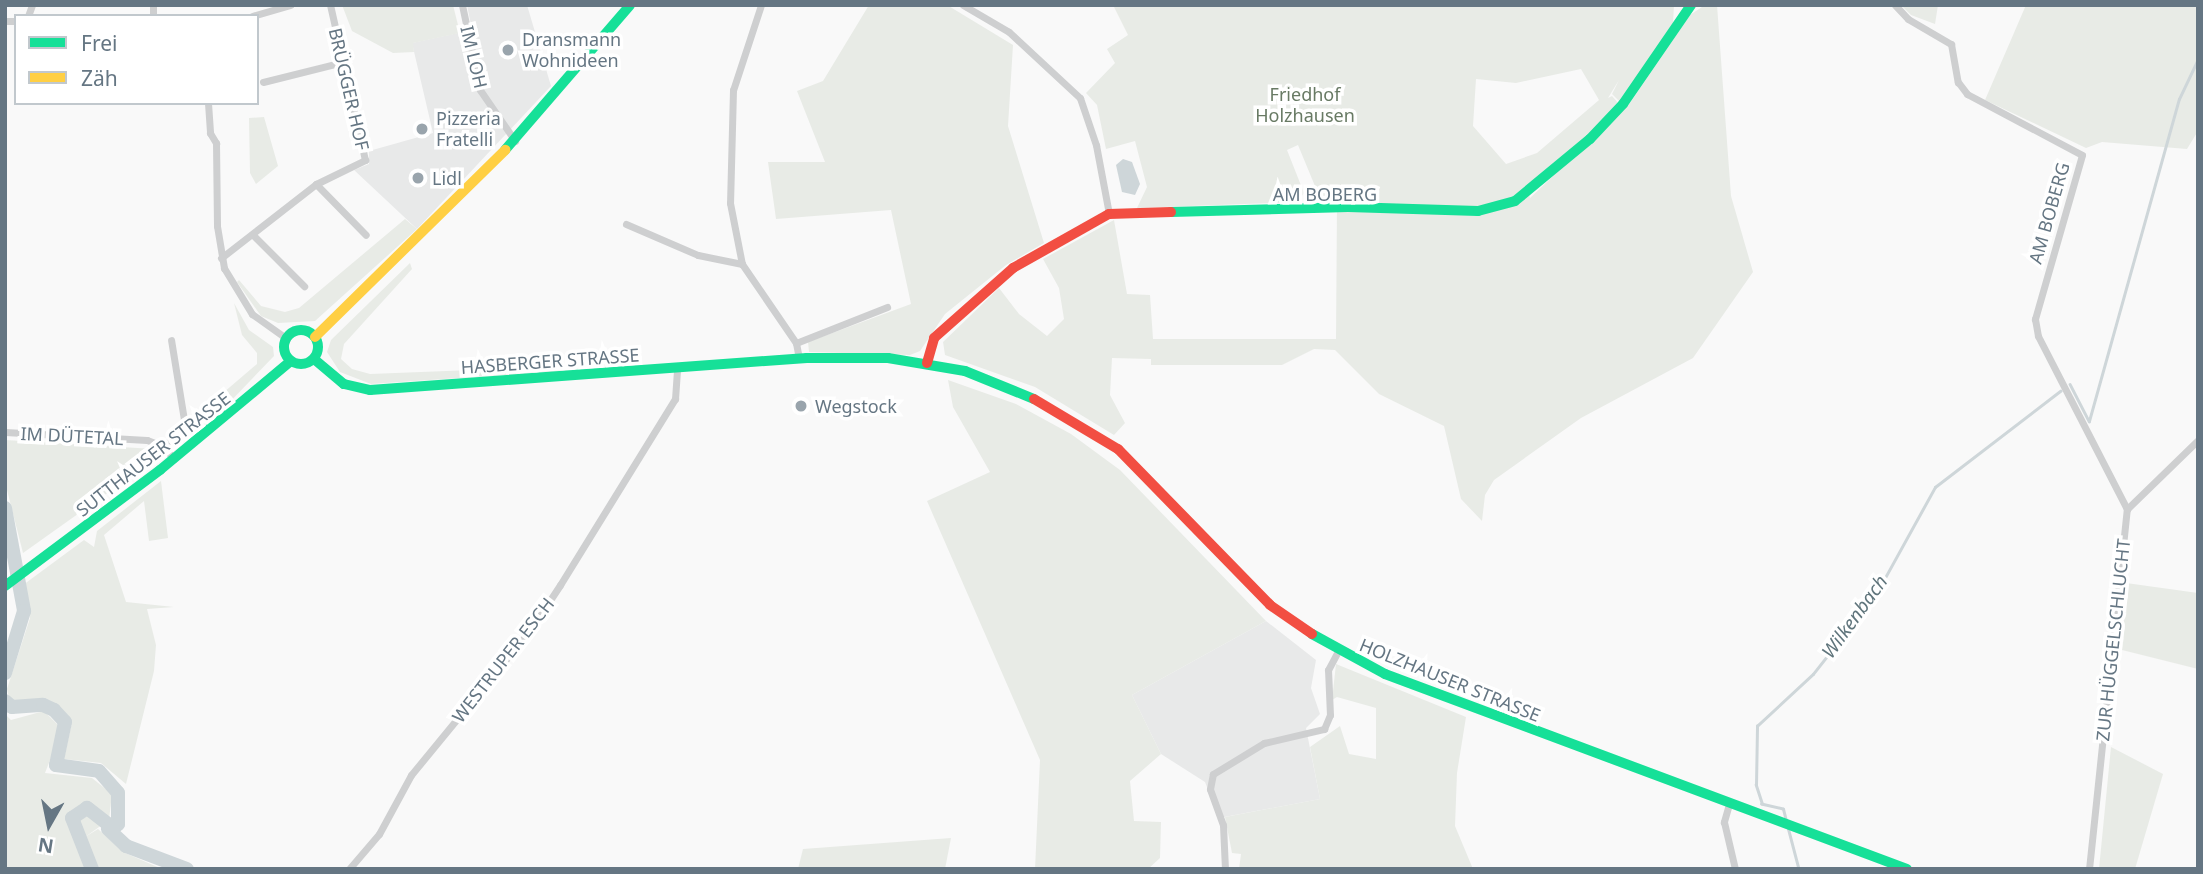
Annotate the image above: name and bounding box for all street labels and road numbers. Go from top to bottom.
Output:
street label: IM LOH [456,24,492,90]
street label: BRÜGGER HOF [324,26,374,152]
street label: AM BOBERG [2024,160,2074,266]
street label: AM BOBERG [1273,183,1377,205]
street label: HASBERGER STRASSE [460,344,640,378]
street label: SUTTHAUSER STRASSE [72,387,234,521]
street label: IM DÜTETAL [20,423,124,449]
street label: ZUR HÜGGELSCHLUCHT [2092,538,2134,742]
street label: WESTRUPER ESCH [448,593,558,727]
street label: HOLZHAUSER STRASSE [1356,634,1544,726]

